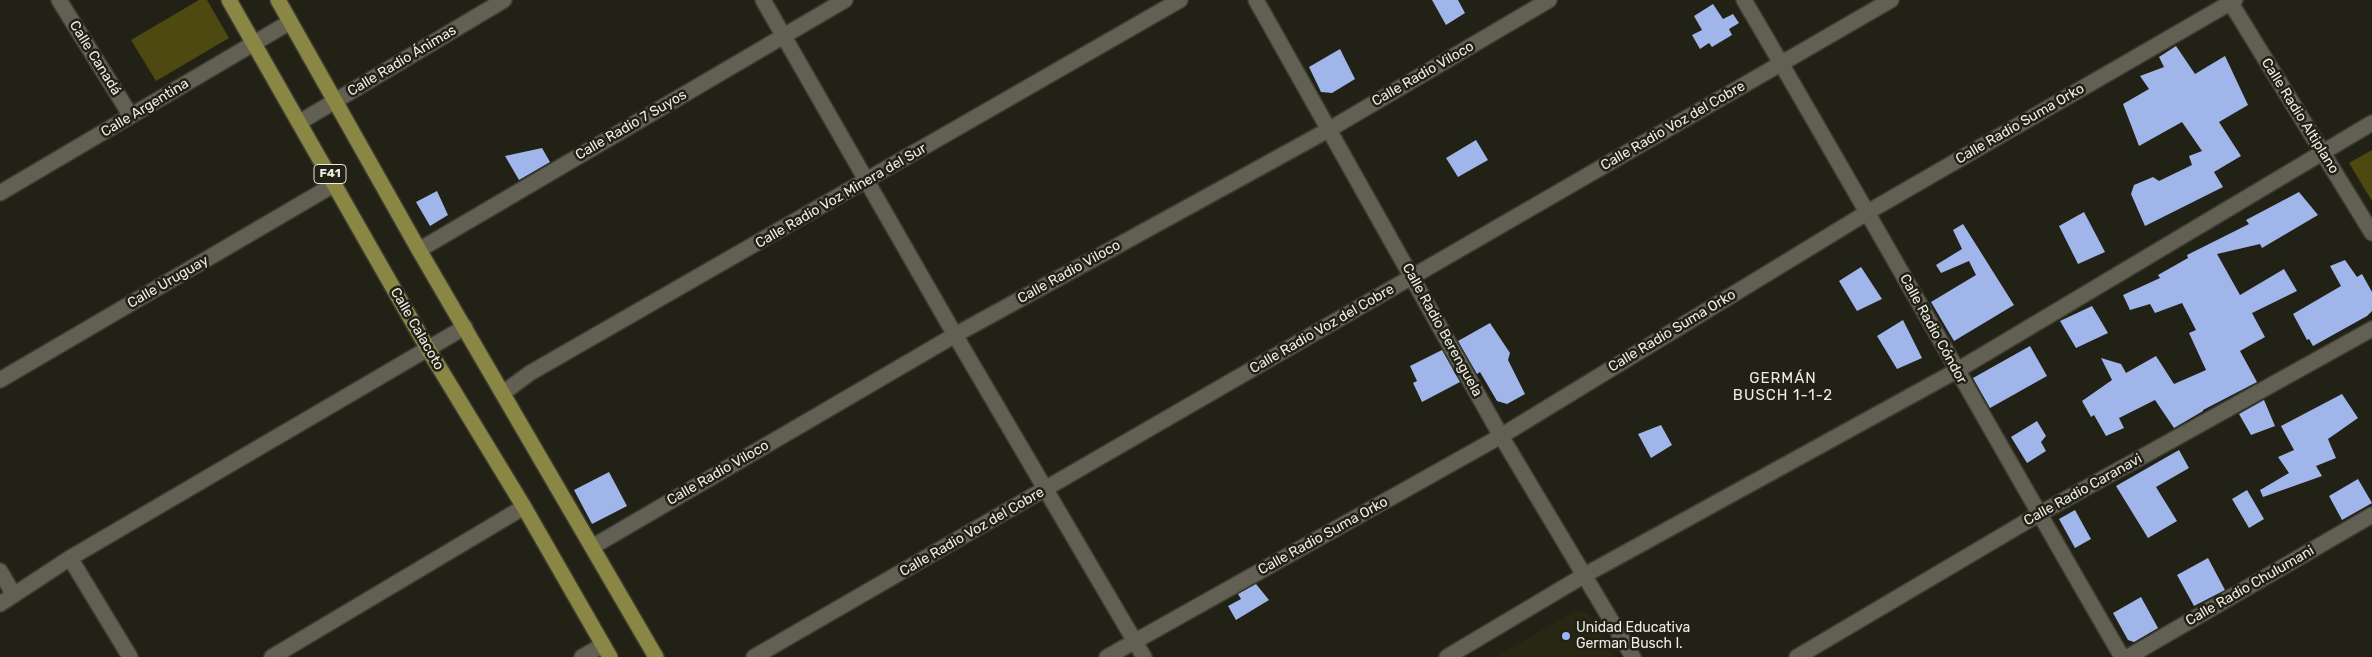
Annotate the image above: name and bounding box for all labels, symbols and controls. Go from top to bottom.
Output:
street label: Calle Canadá [66,18,124,98]
street label: Calle Radio Ánimas [345,22,459,100]
street label: Calle Radio Viloco [1369,38,1477,110]
street label: Calle Radio Altiplano [2258,55,2342,177]
street label: Calle Argentina [98,75,192,141]
street label: Calle Radio Voz del Cobre [1598,78,1748,174]
street label: Calle Radio Suma Orko [1953,80,2087,168]
street label: Calle Radio 7 Suyos [572,86,690,164]
street label: Calle Radio Voz Minera del Sur [752,140,930,252]
road number: F41 [314,164,346,183]
street label: Calle Radio Viloco [1015,237,1123,307]
street label: Calle Uruguay [124,252,212,312]
street label: Calle Radio Berenguela [1398,260,1486,400]
street label: Calle Radio Cóndor [1896,271,1970,387]
street label: Calle Radio Voz del Cobre [1247,281,1397,377]
street label: Calle Calacoto [387,285,447,373]
street label: Calle Radio Suma Orko [1605,286,1739,376]
district label: GERMÁN BUSCH 1-1-2 [1731,370,1835,405]
street label: Calle Radio Viloco [664,437,772,509]
street label: Calle Radio Caranavi [2021,451,2145,529]
street label: Calle Radio Voz del Cobre [897,484,1047,580]
street label: Calle Radio Suma Orko [1255,493,1391,579]
street label: Calle Radio Chulumani [2183,542,2317,630]
place label: Unidad Educativa German Busch I. [1576,620,1690,652]
marker: Unidad Educativa German Busch I. [1560,630,1572,642]

